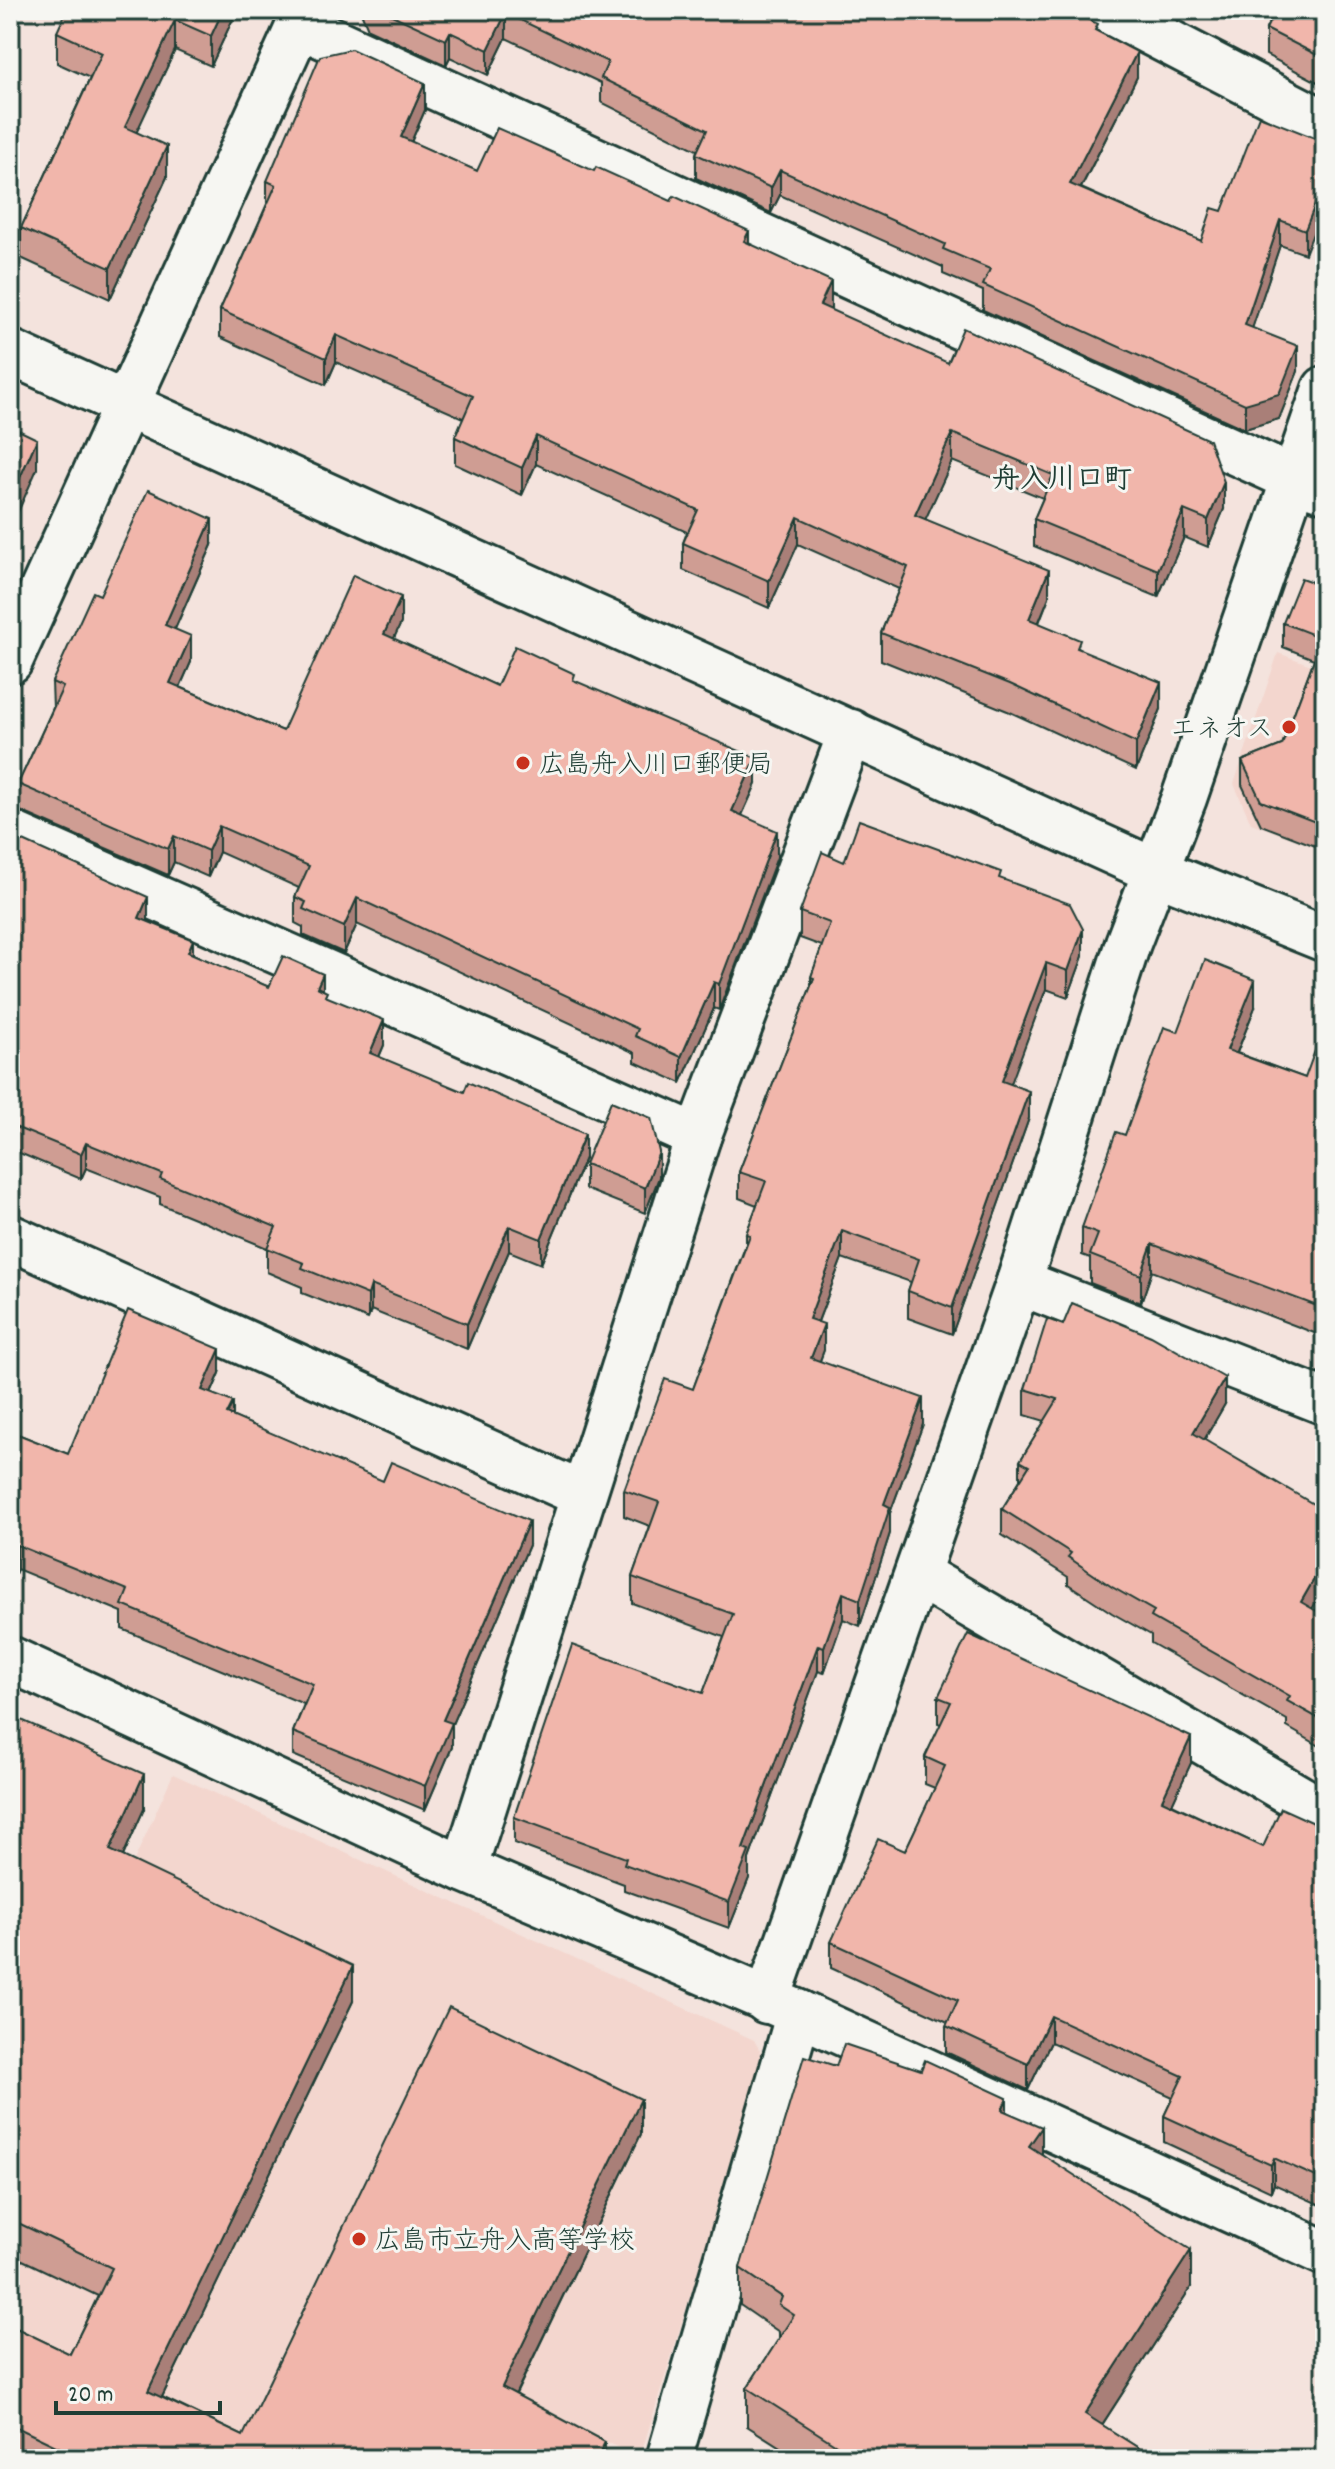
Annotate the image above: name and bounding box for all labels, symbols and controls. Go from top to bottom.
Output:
district label: 舟入川口町 [992,462,1132,502]
place label: エネオス [1171,712,1273,749]
marker: エネオス [1280,718,1298,736]
place label: 広島舟入川口郵便局 [539,748,773,785]
marker: 広島舟入川口郵便局 [514,754,532,772]
place label: 広島市立舟入高等学校 [375,2224,635,2261]
marker: 広島市立舟入高等学校 [350,2230,368,2248]
scale bar [56,2365,220,2415]
text: 20 m [68,2379,114,2413]

